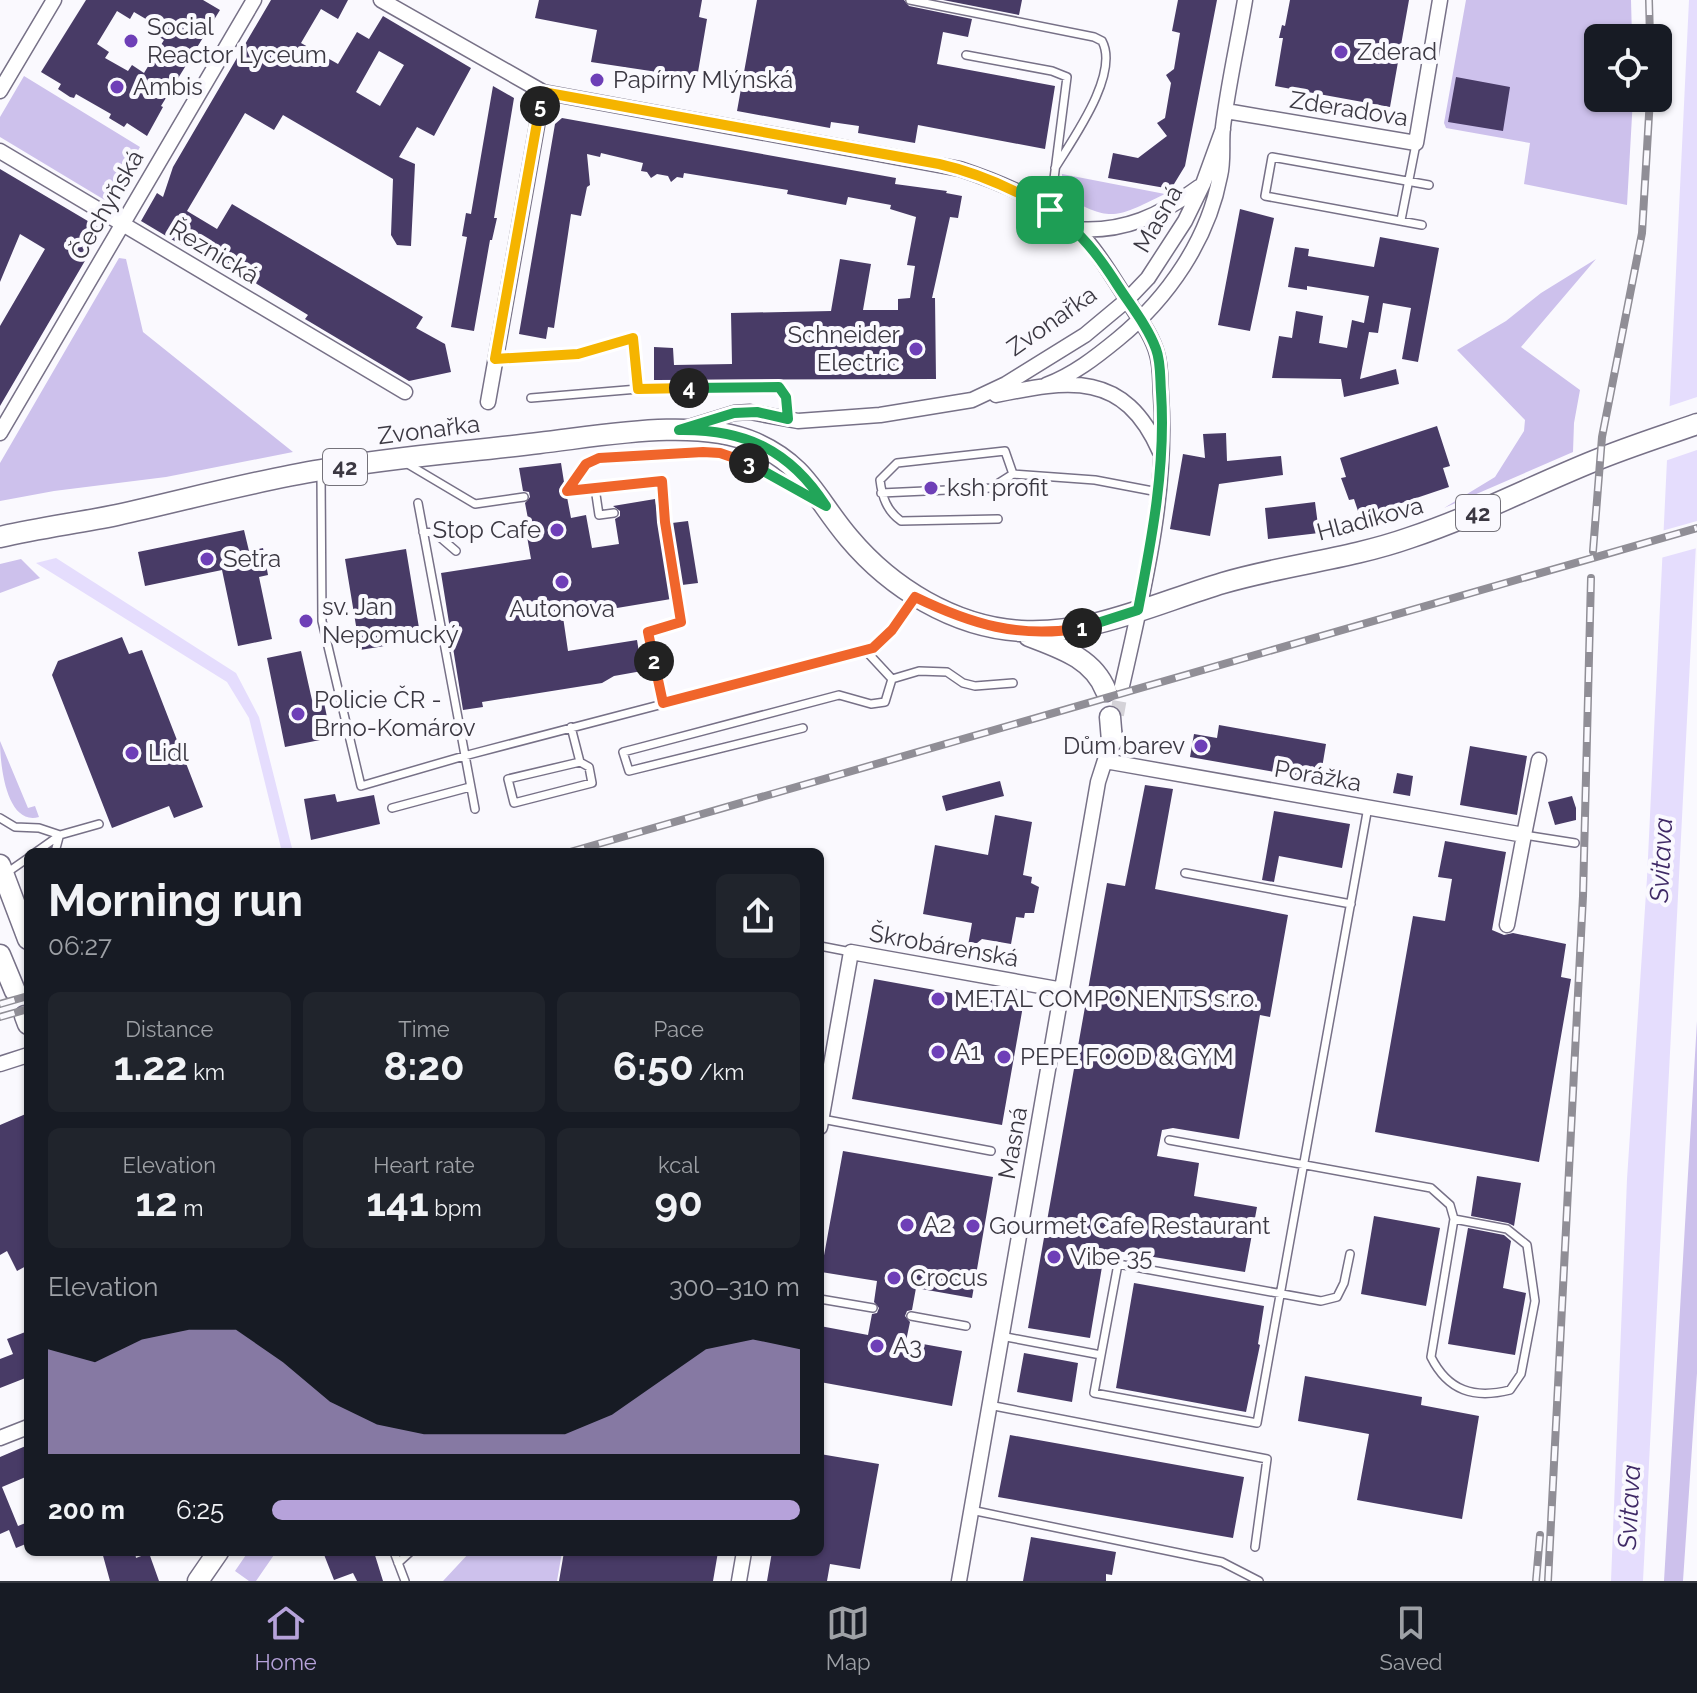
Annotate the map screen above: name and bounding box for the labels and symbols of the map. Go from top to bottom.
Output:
place label: Social Reactor Lyceum [147,12,327,69]
marker: Social Reactor Lyceum [122,32,140,50]
place label: Zderad [1357,37,1437,66]
marker: Zderad [1332,43,1350,61]
place label: Papírny Mlýnská [613,65,793,94]
marker: Papírny Mlýnská [588,71,606,89]
place label: Ambis [133,72,203,101]
marker: Ambis [108,78,126,96]
street label: Zderadova [1288,85,1410,132]
pin: 5 [520,86,560,126]
street label: Čechyňská [64,145,150,265]
pin [1016,176,1084,244]
street label: Masná [1127,180,1188,257]
street label: Řeznická [164,214,264,290]
street label: Zvonařka [1001,279,1102,362]
place label: Schneider Electric [788,320,901,377]
marker: Schneider Electric [907,340,925,358]
pin: 4 [669,368,709,408]
street label: Zvonařka [376,409,482,450]
pin: 3 [729,443,769,483]
road number: 42 [323,449,367,485]
place label: ksh profit [947,473,1048,502]
marker: ksh profit [922,479,940,497]
street label: Hladíkova [1313,490,1426,547]
road number: 42 [1456,495,1500,531]
place label: Stop Cafe [433,515,541,544]
marker: Stop Cafe [548,521,566,539]
place label: Setra [223,544,281,573]
marker: Setra [198,550,216,568]
marker: Autonova [553,573,571,591]
place label: sv. Jan Nepomucký [322,592,459,649]
place label: Autonova [509,594,615,623]
pin: 1 [1062,608,1102,648]
marker: sv. Jan Nepomucký [297,612,315,630]
pin: 2 [634,641,674,681]
place label: Policie ČR - Brno-Komárov [314,685,476,742]
marker: Policie ČR - Brno-Komárov [289,705,307,723]
place label: Dům barev [1063,731,1185,760]
marker: Dům barev [1192,737,1210,755]
place label: Lidl [148,738,189,767]
marker: Lidl [123,744,141,762]
street label: Porážka [1272,754,1364,797]
water label: Svitava [1644,817,1678,904]
street label: Škrobárenská [867,917,1021,973]
place label: METAL COMPONENTS s.r.o. [954,984,1258,1013]
marker: METAL COMPONENTS s.r.o. [929,990,947,1008]
place label: A1 [954,1037,981,1066]
place label: PEPE FOOD & GYM [1020,1042,1234,1071]
marker: A1 [929,1043,947,1061]
marker: PEPE FOOD & GYM [995,1048,1013,1066]
street label: Masná [992,1105,1033,1181]
place label: A2 [923,1210,952,1239]
place label: Gourmet Cafe Restaurant [989,1211,1270,1240]
marker: A2 [898,1216,916,1234]
marker: Gourmet Cafe Restaurant [964,1217,982,1235]
place label: Vibe 35 [1070,1242,1152,1271]
marker: Vibe 35 [1045,1248,1063,1266]
place label: Crocus [910,1263,988,1292]
marker: Crocus [885,1269,903,1287]
place label: A3 [893,1331,922,1360]
marker: A3 [868,1337,886,1355]
water label: Svitava [1612,1464,1646,1551]

